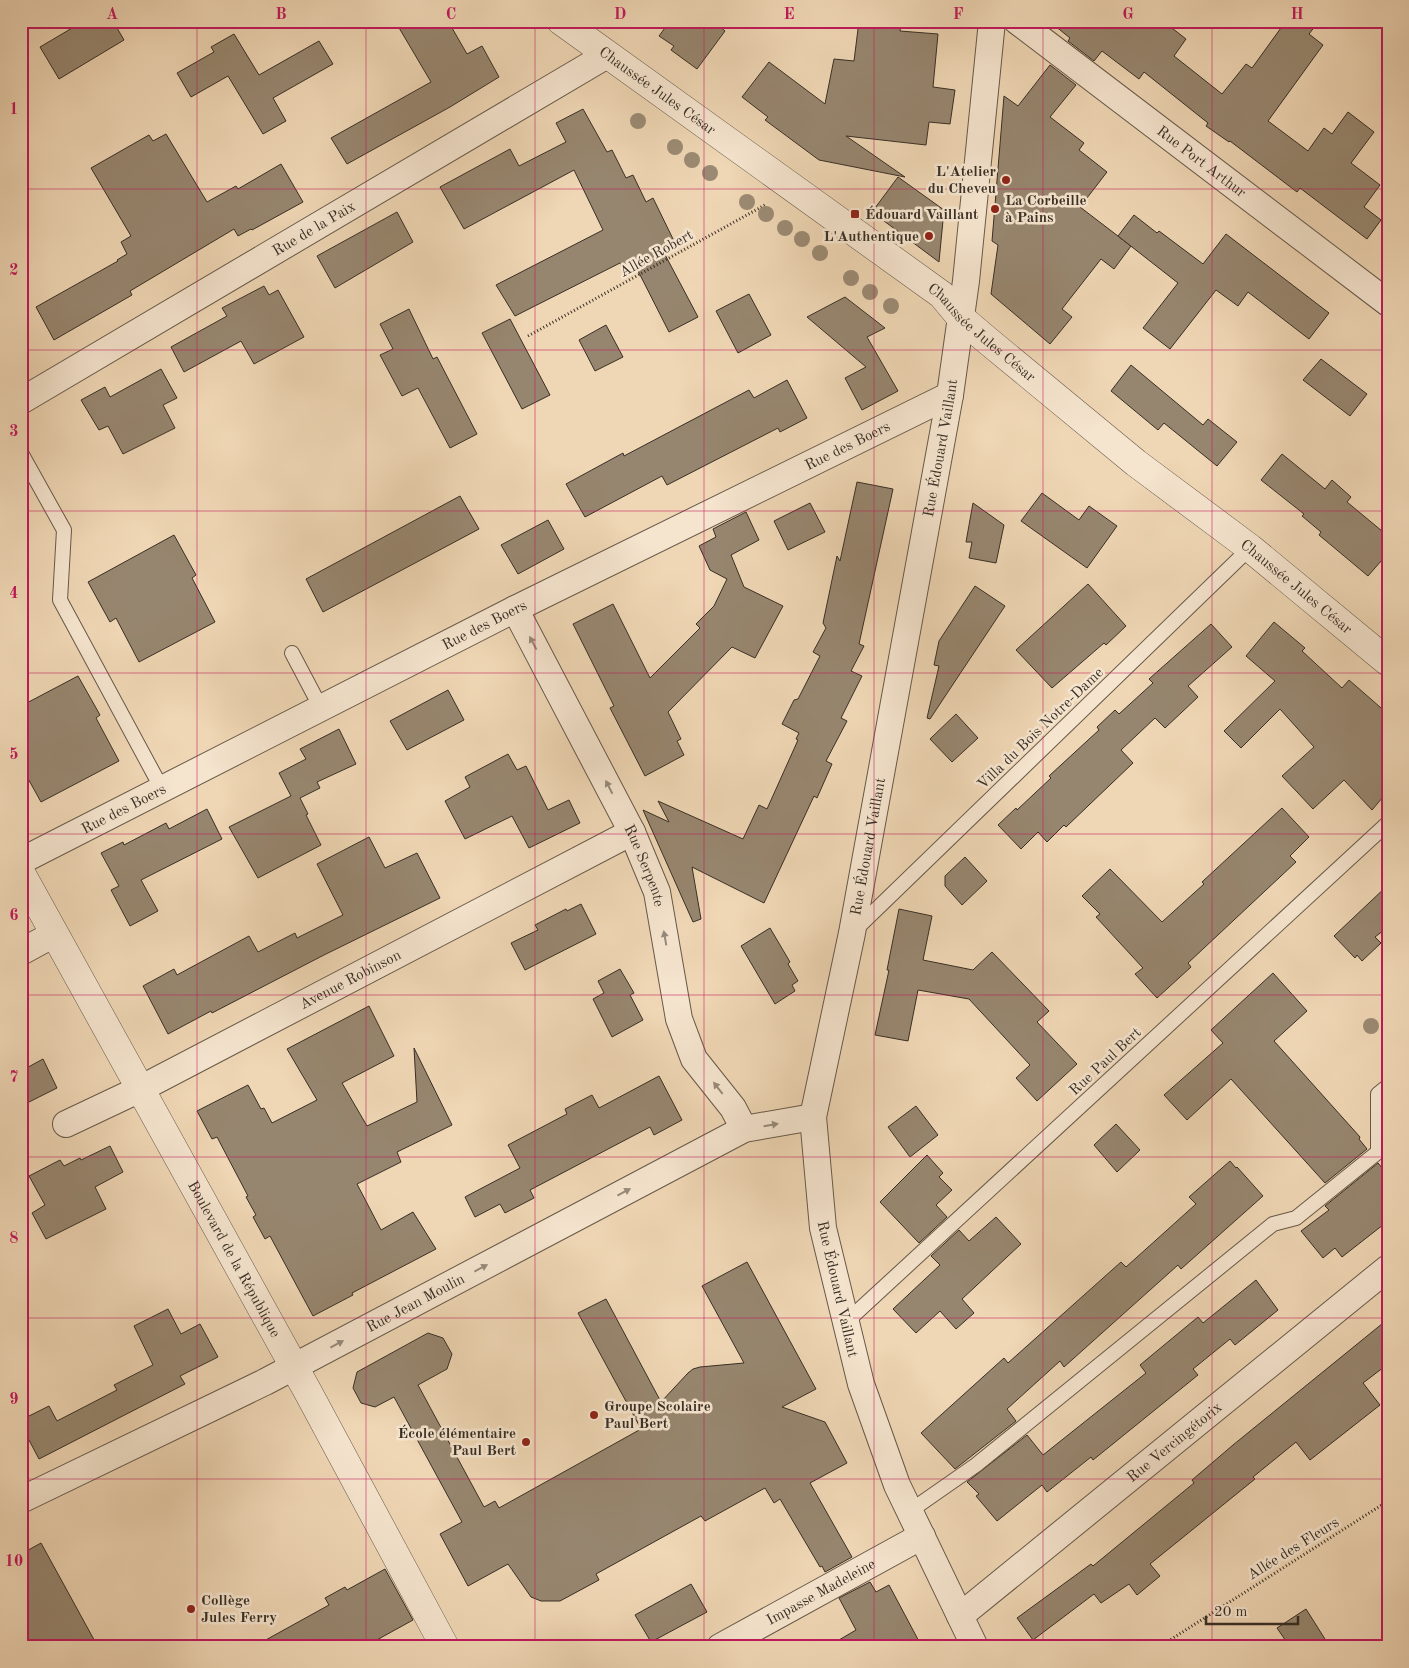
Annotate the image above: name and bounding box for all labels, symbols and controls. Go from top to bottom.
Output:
text: A [106,7,118,23]
text: B [275,7,287,23]
text: C [446,7,456,23]
text: D [614,7,626,23]
text: E [783,7,795,23]
text: F [953,7,964,23]
text: G [1122,7,1134,23]
text: H [1290,7,1304,23]
street label: Chaussée Jules César [596,45,718,139]
text: 1 [9,102,19,118]
street label: Rue Port Arthur [1153,124,1248,201]
place label: L'Atelier du Cheveu [928,165,996,197]
marker: L'Atelier du Cheveu [1000,174,1012,186]
place label: La Corbeille à Pains [1005,194,1087,226]
street label: Rue de la Paix [271,199,359,260]
marker: La Corbeille à Pains [989,203,1001,215]
place label: Édouard Vaillant [865,205,979,223]
marker: Édouard Vaillant [849,208,861,220]
street label: Allée Robert [617,228,696,281]
place label: L'Authentique [823,230,919,245]
marker: L'Authentique [923,230,935,242]
text: 2 [9,263,19,279]
street label: Chaussée Jules César [924,281,1037,386]
street label: Rue Édouard Vaillant [922,378,961,519]
street label: Rue des Boers [803,420,893,474]
text: 3 [9,424,19,440]
street label: Chaussée Jules César [1237,538,1354,638]
text: 4 [9,586,19,602]
street label: Rue des Boers [440,598,530,654]
one-way arrow [529,636,537,650]
street label: Villa du Bois Notre-Dame [975,665,1107,793]
text: 5 [9,747,19,763]
street label: Rue Édouard Vaillant [849,777,889,917]
one-way arrow [605,780,613,794]
street label: Rue des Boers [79,782,169,838]
street label: Rue Serpente [621,823,665,908]
text: 6 [9,908,19,924]
one-way arrow [660,930,668,946]
street label: Avenue Robinson [298,948,404,1013]
street label: Rue Paul Bert [1067,1025,1145,1099]
text: 7 [9,1070,19,1086]
one-way arrow [713,1081,723,1095]
one-way arrow [763,1120,779,1128]
street label: Boulevard de la République [184,1179,282,1340]
one-way arrow [617,1188,631,1197]
street label: Rue Édouard Vaillant [814,1219,862,1359]
text: 8 [9,1231,19,1247]
one-way arrow [473,1264,488,1272]
street label: Rue Jean Moulin [364,1272,468,1336]
one-way arrow [330,1340,344,1348]
text: 9 [9,1392,19,1408]
place label: Groupe Scolaire Paul Bert [604,1400,711,1432]
street label: Rue Vercingétorix [1125,1400,1226,1486]
marker: Groupe Scolaire Paul Bert [588,1409,600,1421]
place label: École élémentaire Paul Bert [398,1424,517,1459]
marker: École élémentaire Paul Bert [520,1436,532,1448]
street label: Allée des Fleurs [1245,1515,1342,1583]
text: 10 [5,1554,23,1570]
street label: Impasse Madeleine [764,1557,879,1629]
scale bar [1206,1593,1299,1625]
place label: Collège Jules Ferry [201,1594,277,1626]
marker: Collège Jules Ferry [185,1603,197,1615]
text: 20 m [1214,1605,1248,1620]

